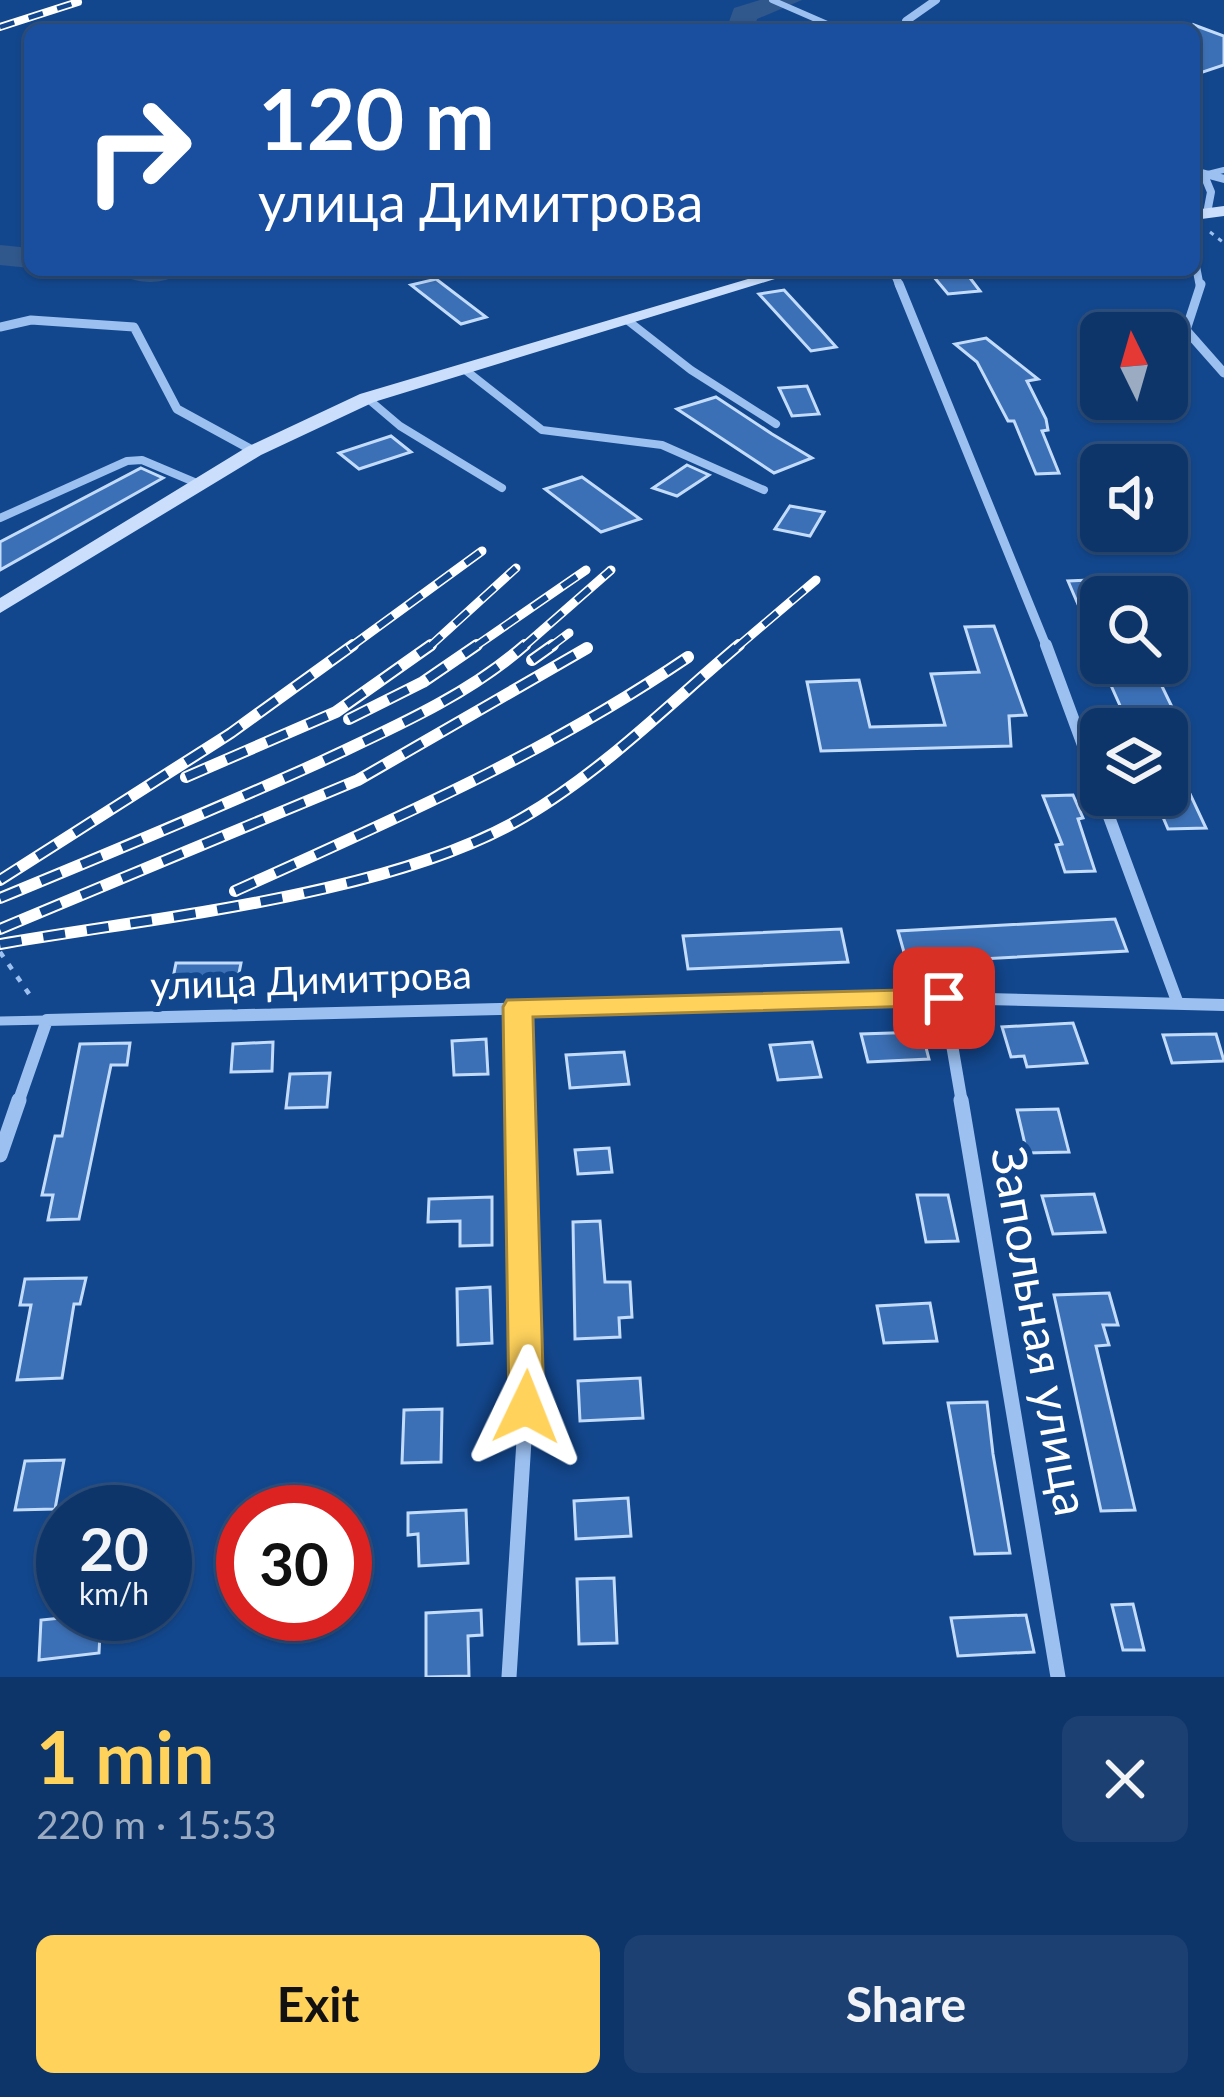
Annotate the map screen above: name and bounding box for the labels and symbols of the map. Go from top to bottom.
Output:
north arrow [1080,312,1188,420]
pin [893,947,995,1049]
street label: улица Димитрова [149,950,472,1008]
street label: Запольная улица [981,1142,1102,1520]
position arrow [463,1344,589,1470]
speed limit sign: 30 [216,1485,372,1641]

